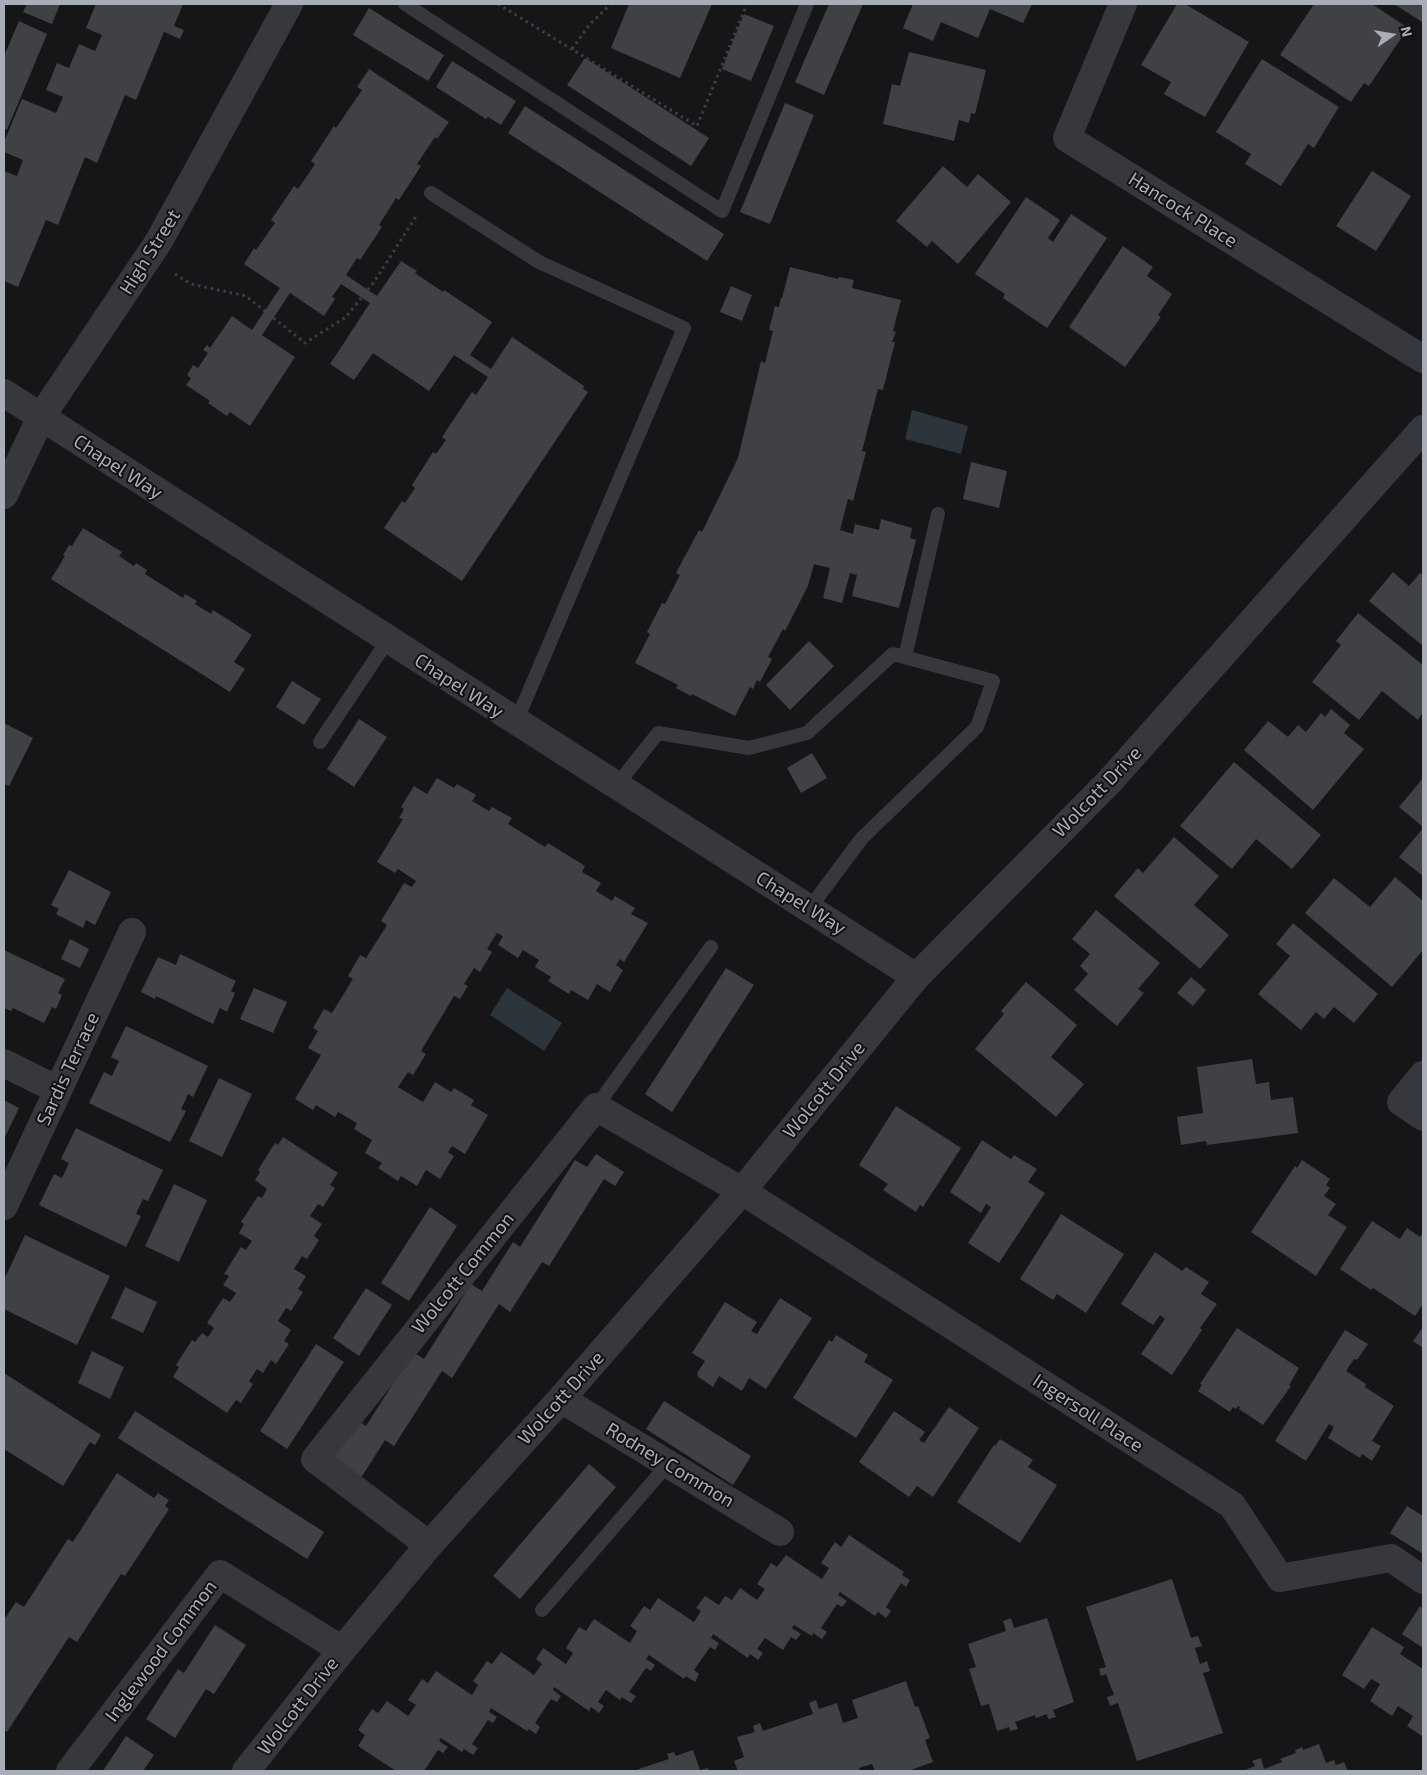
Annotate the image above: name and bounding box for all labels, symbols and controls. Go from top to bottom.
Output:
north arrow [1367,10,1417,60]
text: N [1398,25,1417,38]
street label: Hancock Place [1124,167,1242,253]
street label: High Street [115,205,185,299]
street label: Chapel Way [69,430,167,504]
street label: Chapel Way [410,649,508,723]
street label: Wolcott Drive [1048,742,1146,842]
street label: Chapel Way [752,866,850,940]
street label: Sardis Terrace [32,1009,104,1129]
street label: Wolcott Drive [778,1037,870,1143]
street label: Wolcott Common [407,1208,519,1338]
street label: Wolcott Drive [513,1347,609,1449]
street label: Ingersoll Place [1029,1369,1147,1457]
street label: Rodney Common [602,1418,738,1512]
street label: Inglewood Common [100,1576,222,1726]
street label: Wolcott Drive [253,1653,343,1759]

